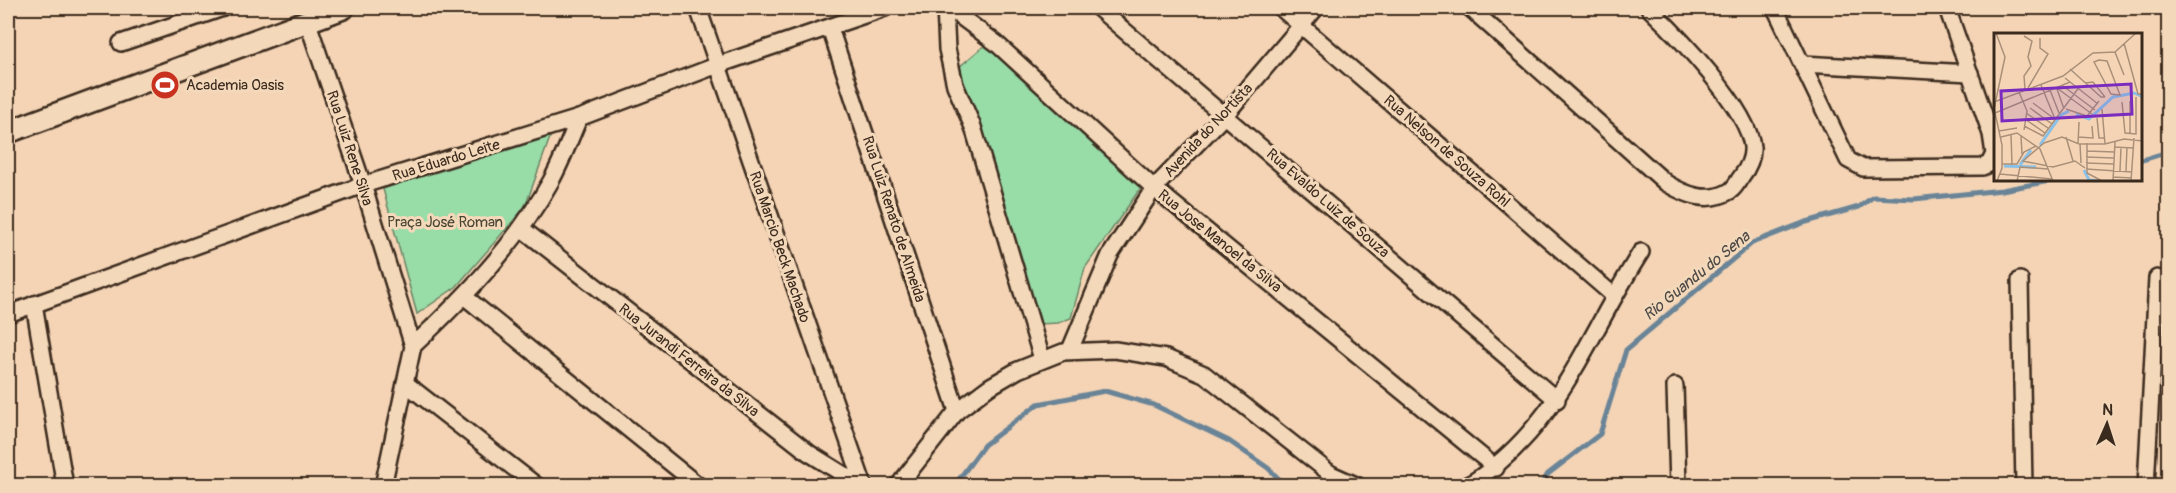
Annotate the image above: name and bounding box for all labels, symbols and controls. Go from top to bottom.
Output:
inset map [1994,33,2143,182]
sports icon: Academia Oasis [149,69,181,101]
place label: Academia Oasis [186,76,284,95]
street label: Avenida do Nortista [1160,79,1257,181]
street label: Rua Luiz Rene Silva [322,88,377,208]
street label: Rua Nelson de Souza Rohl [1379,91,1514,212]
street label: Rua Luiz Renato de Almeida [858,134,929,305]
street label: Rua Eduardo Leite [390,135,503,186]
street label: Rua Evaldo Luiz de Souza [1262,145,1393,262]
street label: Rua Marcio Beck Machado [745,169,814,325]
street label: Rua Jose Manoel da Silva [1154,186,1285,297]
park label: Praça José Roman [387,213,503,232]
water label: Rio Guandu do Sena [1639,226,1755,325]
street label: Rua Jurandi Ferreira da Silva [615,300,763,421]
north arrow [2077,394,2137,454]
text: N [2102,400,2114,420]

